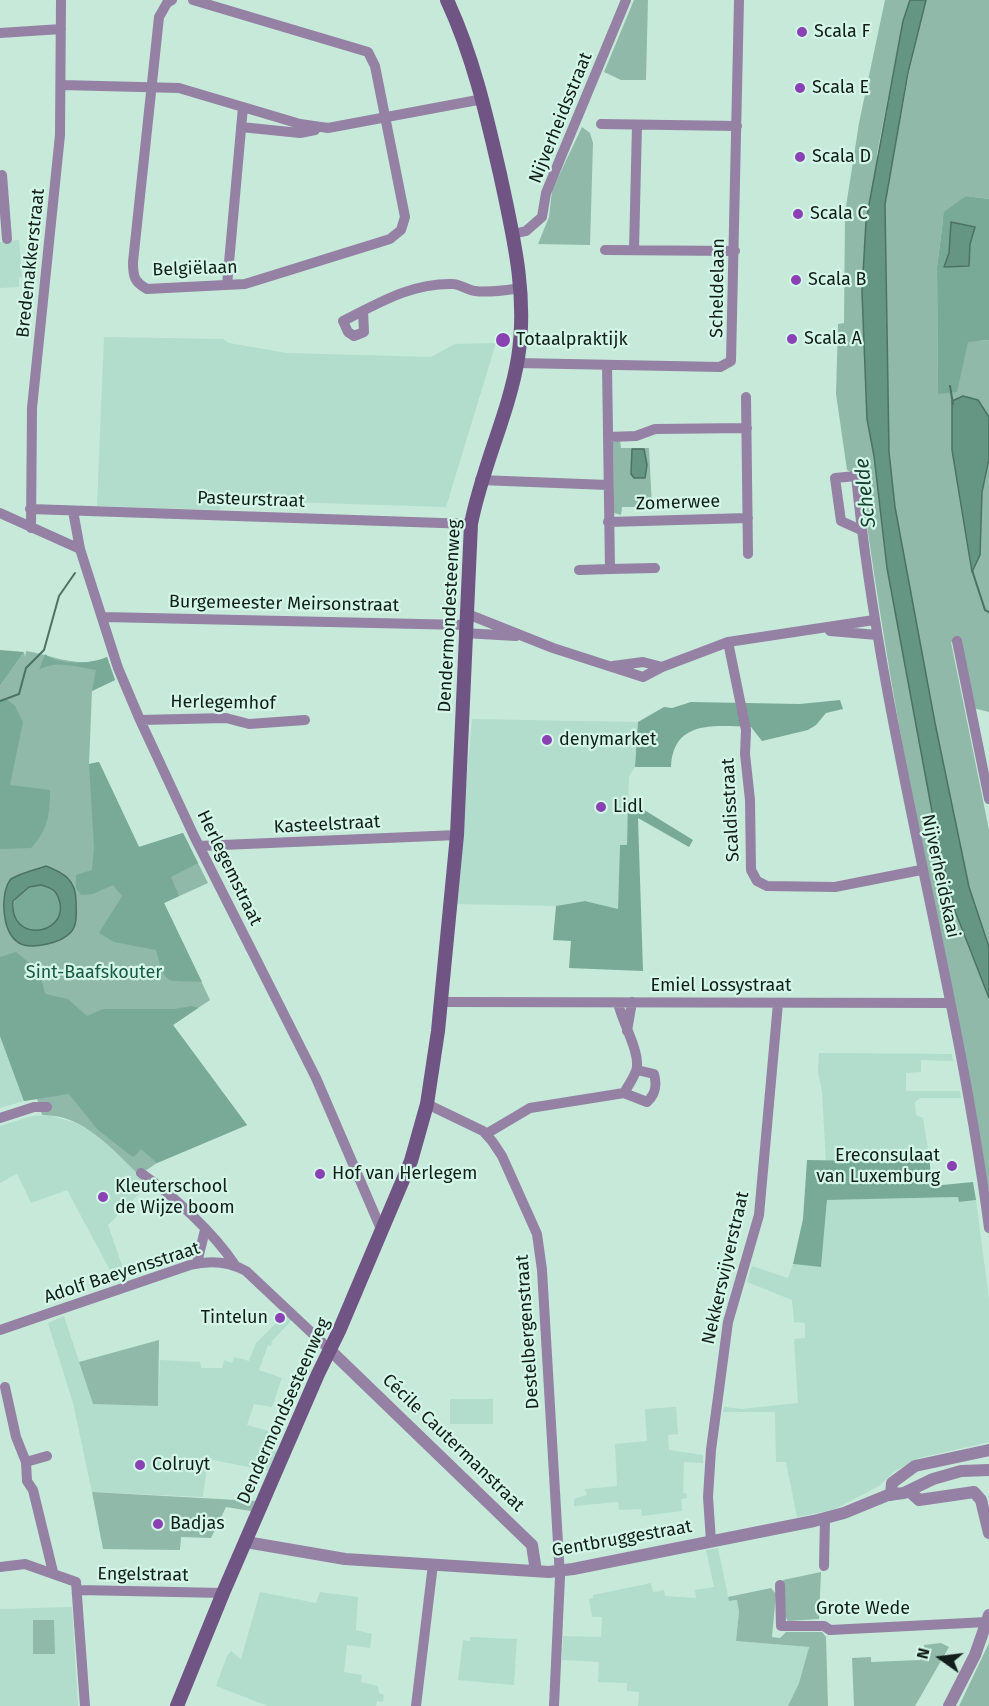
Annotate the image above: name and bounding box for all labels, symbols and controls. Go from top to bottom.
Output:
place label: Scala F [814,21,870,43]
marker: Scala F [795,25,809,39]
street label: Nijverheidsstraat [525,49,597,187]
place label: Scala E [812,77,869,99]
marker: Scala E [793,81,807,95]
place label: Scala D [812,146,871,168]
marker: Scala D [793,150,807,164]
street label: Bredenakkerstraat [12,187,50,339]
place label: Scala C [810,203,868,225]
marker: Scala C [791,207,805,221]
street label: Scheldelaan [706,238,730,338]
street label: Belgiëlaan [152,257,238,281]
place label: Scala B [808,269,867,291]
marker: Scala B [789,273,803,287]
place label: Scala A [804,328,862,350]
place label: Totaalpraktijk [516,329,628,351]
marker: Totaalpraktijk [494,331,512,349]
marker: Scala A [785,332,799,346]
water label: Schelde [850,457,882,529]
street label: Pasteurstraat [197,487,305,513]
street label: Zomerwee [636,491,720,515]
street label: Dendermondesteenweg [434,519,466,713]
street label: Burgemeester Meirsonstraat [169,591,399,617]
street label: Herlegemhof [170,691,276,715]
place label: denymarket [559,729,656,751]
marker: denymarket [540,733,554,747]
street label: Scaldisstraat [717,757,745,863]
place label: Lidl [613,796,643,818]
marker: Lidl [594,800,608,814]
street label: Herlegemstraat [192,807,266,929]
street label: Kasteelstraat [273,811,381,839]
street label: Nijverheidskaai [916,812,964,940]
park label: Sint-Baafskouter [26,962,162,984]
street label: Emiel Lossystraat [650,975,792,997]
place label: Ereconsulaat van Luxemburg [816,1145,940,1188]
marker: Ereconsulaat van Luxemburg [945,1159,959,1173]
place label: Hof van Herlegem [332,1163,478,1185]
marker: Hof van Herlegem [313,1167,327,1181]
place label: Kleuterschool de Wijze boom [115,1176,235,1218]
street label: Nekkersvijverstraat [698,1189,754,1347]
marker: Kleuterschool de Wijze boom [96,1190,110,1204]
street label: Adolf Baeyensstraat [41,1238,203,1308]
street label: Destelbergenstraat [512,1254,544,1410]
place label: Tintelun [201,1307,268,1329]
marker: Tintelun [273,1311,287,1325]
street label: Dendermondsesteenweg [233,1314,335,1508]
street label: Cécile Cautermanstraat [377,1370,529,1516]
place label: Colruyt [152,1454,210,1476]
marker: Colruyt [133,1458,147,1472]
place label: Badjas [170,1513,225,1535]
street label: Gentbruggestraat [550,1516,694,1562]
marker: Badjas [151,1517,165,1531]
street label: Engelstraat [97,1563,189,1587]
street label: Grote Wede [816,1598,910,1620]
north arrow [911,1628,971,1688]
text: N [913,1646,934,1661]

